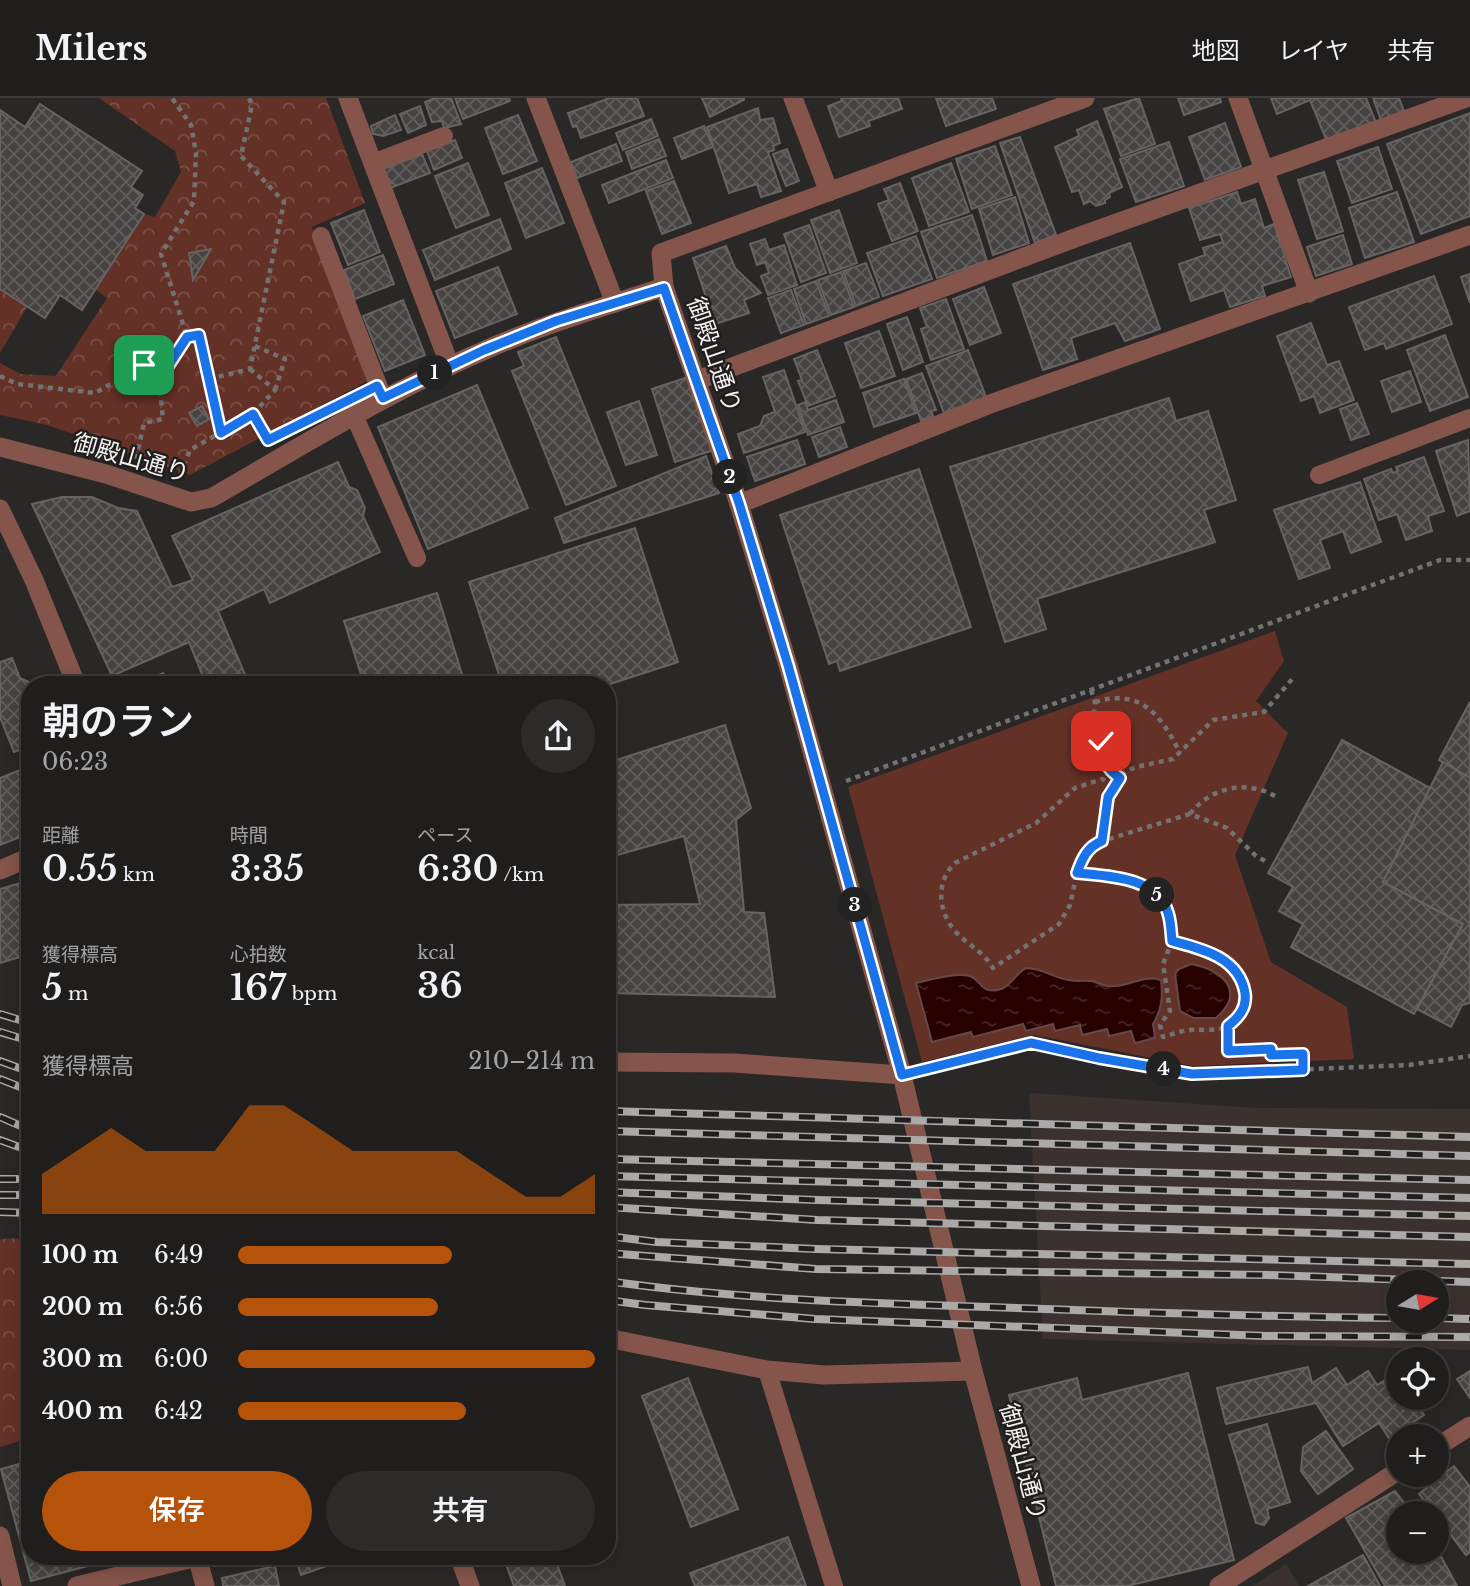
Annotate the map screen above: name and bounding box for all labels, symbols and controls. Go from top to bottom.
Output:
text: Milers [35,28,148,69]
text: 地図 [1192,36,1240,65]
text: レイヤ [1278,36,1349,65]
text: 共有 [1387,36,1435,65]
street label: 御殿山通り [681,293,748,416]
pin [114,335,174,395]
icon: arrive [125,346,163,384]
pin: 1 [418,356,452,390]
text: 1 [430,361,439,384]
street label: 御殿山通り [69,427,193,488]
pin: 2 [712,460,748,494]
text: 2 [723,465,736,488]
text: 朝のラン [42,698,194,745]
button: share [521,699,595,773]
pin [1071,711,1131,771]
icon: check [1082,722,1120,760]
text: 06:23 [42,748,108,776]
text: 距離 [42,824,80,847]
text: 時間 [230,824,268,847]
text: ペース [417,824,473,847]
text: 0.55 [42,847,117,890]
text: 3:35 [230,847,304,890]
text: 6:30 [417,847,499,890]
text: km [117,863,155,886]
text: /km [499,863,544,886]
pin: 5 [1140,878,1174,912]
text: 5 [1151,883,1162,906]
pin: 3 [838,888,872,922]
text: 3 [848,893,861,916]
text: kcal [417,941,455,964]
text: 獲得標高 [42,943,118,966]
text: 心拍数 [230,943,287,966]
text: 36 [417,964,463,1007]
text: 5 [42,966,63,1009]
text: 167 [230,966,286,1009]
text: m [63,982,88,1005]
text: bpm [286,982,337,1005]
text: 210–214 m [468,1047,595,1075]
text: 獲得標高 [42,1052,134,1080]
pin: 4 [1146,1052,1182,1086]
text: 4 [1157,1057,1170,1080]
text: 100 m [42,1241,118,1269]
text: 6:49 [154,1241,204,1269]
north arrow [1386,1270,1449,1334]
map controls [1386,1270,1449,1564]
text: 200 m [42,1293,123,1321]
text: 6:56 [154,1293,203,1321]
text: 300 m [42,1345,123,1373]
text: 6:00 [154,1345,208,1373]
button: locate [1386,1347,1449,1410]
text: 400 m [42,1397,124,1425]
text: 6:42 [154,1397,203,1425]
street label: 御殿山通り [994,1400,1053,1524]
button: + [1386,1424,1449,1487]
button: 保存 [42,1471,312,1551]
button: 共有 [326,1471,595,1551]
button: − [1386,1501,1449,1564]

